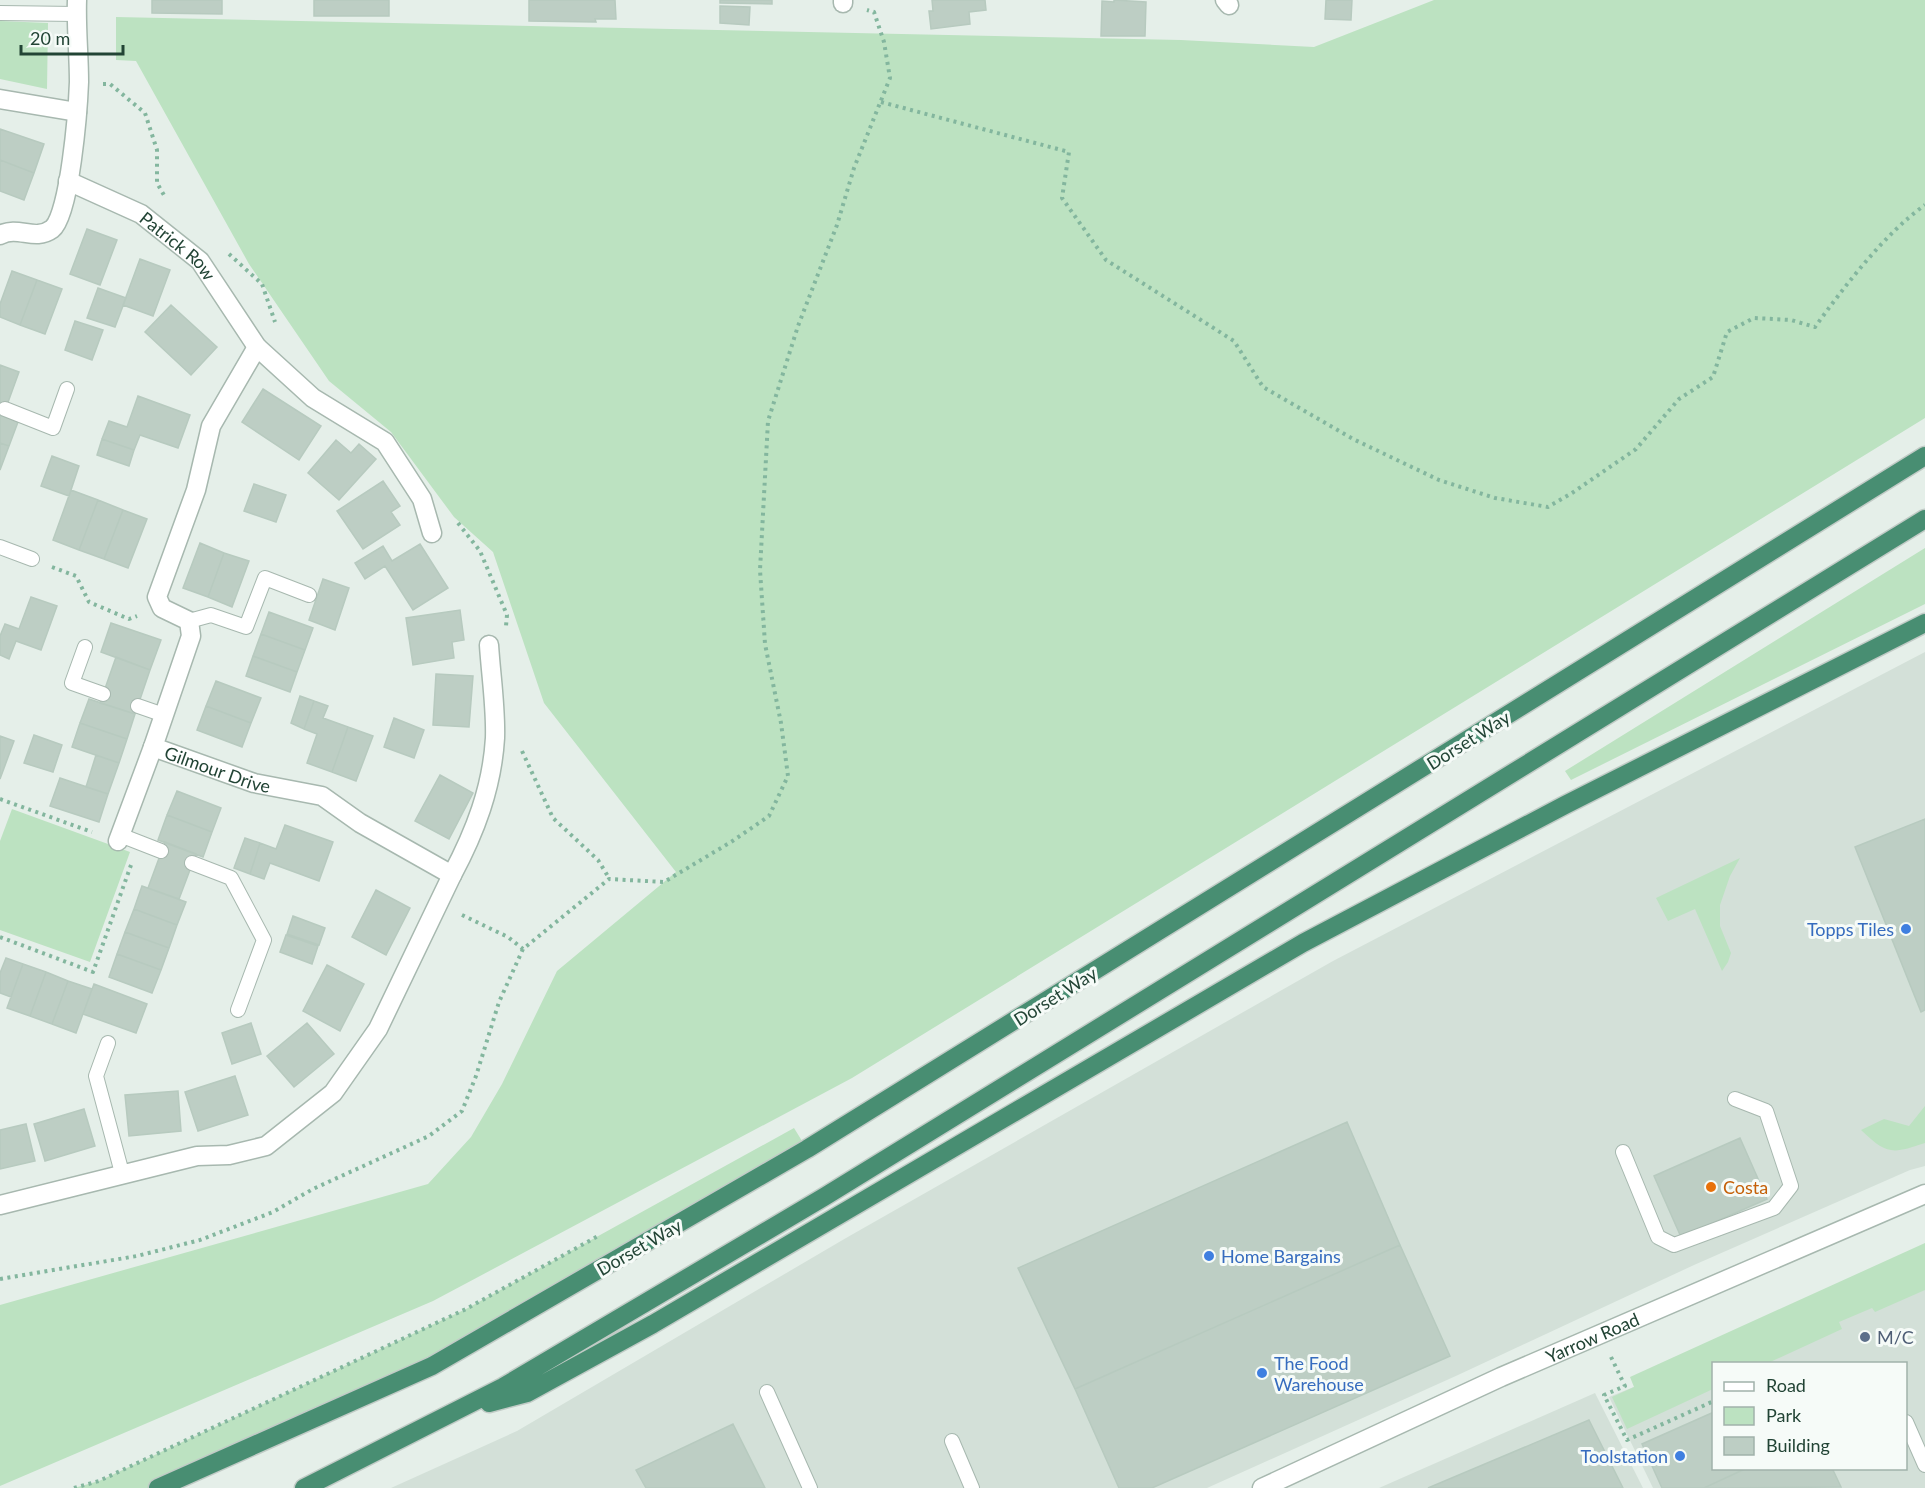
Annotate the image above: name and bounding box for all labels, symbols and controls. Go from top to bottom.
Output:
scale bar [21,18,123,56]
text: 20 m [30,27,70,49]
street label: Patrick Row [136,207,220,284]
street label: Dorset Way [1422,705,1514,774]
street label: Gilmour Drive [162,741,272,797]
place label: Topps Tiles [1807,918,1894,940]
marker: Topps Tiles [1899,922,1913,936]
street label: Dorset Way [1009,961,1101,1030]
place label: Costa [1723,1176,1768,1198]
marker: Costa [1704,1180,1718,1194]
street label: Dorset Way [593,1214,686,1280]
place label: Home Bargains [1221,1245,1341,1267]
marker: Home Bargains [1202,1249,1216,1263]
street label: Yarrow Road [1542,1308,1642,1367]
place label: M/C [1877,1326,1914,1348]
marker: M/C [1858,1330,1872,1344]
place label: The Food Warehouse [1274,1352,1364,1395]
legend [1712,1362,1907,1470]
marker: The Food Warehouse [1255,1366,1269,1380]
text: Road [1766,1374,1806,1396]
text: Park [1766,1404,1802,1426]
text: Building [1766,1434,1830,1456]
place label: Toolstation [1580,1445,1668,1467]
marker: Toolstation [1673,1449,1687,1463]

